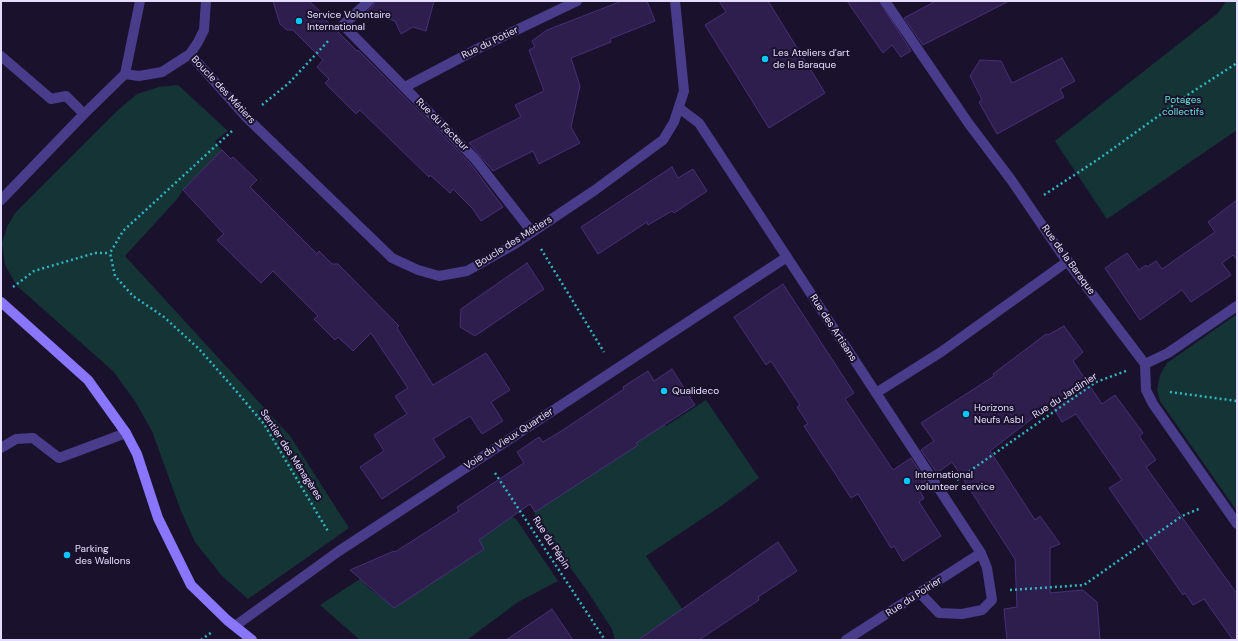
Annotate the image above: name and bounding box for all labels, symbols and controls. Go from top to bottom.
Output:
place label: Service Volontaire International [307,9,391,32]
marker: Service Volontaire International [294,16,304,26]
street label: Rue du Potier [460,24,520,62]
place label: Les Ateliers d'art de la Baraque [773,47,850,70]
street label: Boucle des Métiers [189,54,257,126]
marker: Les Ateliers d'art de la Baraque [760,54,770,64]
park label: Potages collectifs [1162,94,1204,118]
street label: Rue du Facteur [413,96,471,154]
street label: Boucle des Métiers [473,214,555,270]
street label: Rue de la Baraque [1039,223,1097,297]
street label: Rue des Artisans [807,292,859,364]
street label: Rue du Jardinier [1030,371,1100,421]
place label: Qualideco [672,385,719,397]
marker: Qualideco [659,386,669,396]
place label: Horizons Neufs Asbl [974,402,1023,426]
street label: Voie du Vieux Quartier [462,406,556,472]
street label: Sentier des Ménagères [257,407,325,503]
marker: Horizons Neufs Asbl [961,409,971,419]
place label: International volunteer service [915,469,995,492]
marker: International volunteer service [902,476,912,486]
street label: Rue du Pépin [530,514,572,572]
place label: Parking des Wallons [75,543,130,566]
marker: Parking des Wallons [62,550,72,560]
street label: Rue du Poirier [884,575,944,619]

